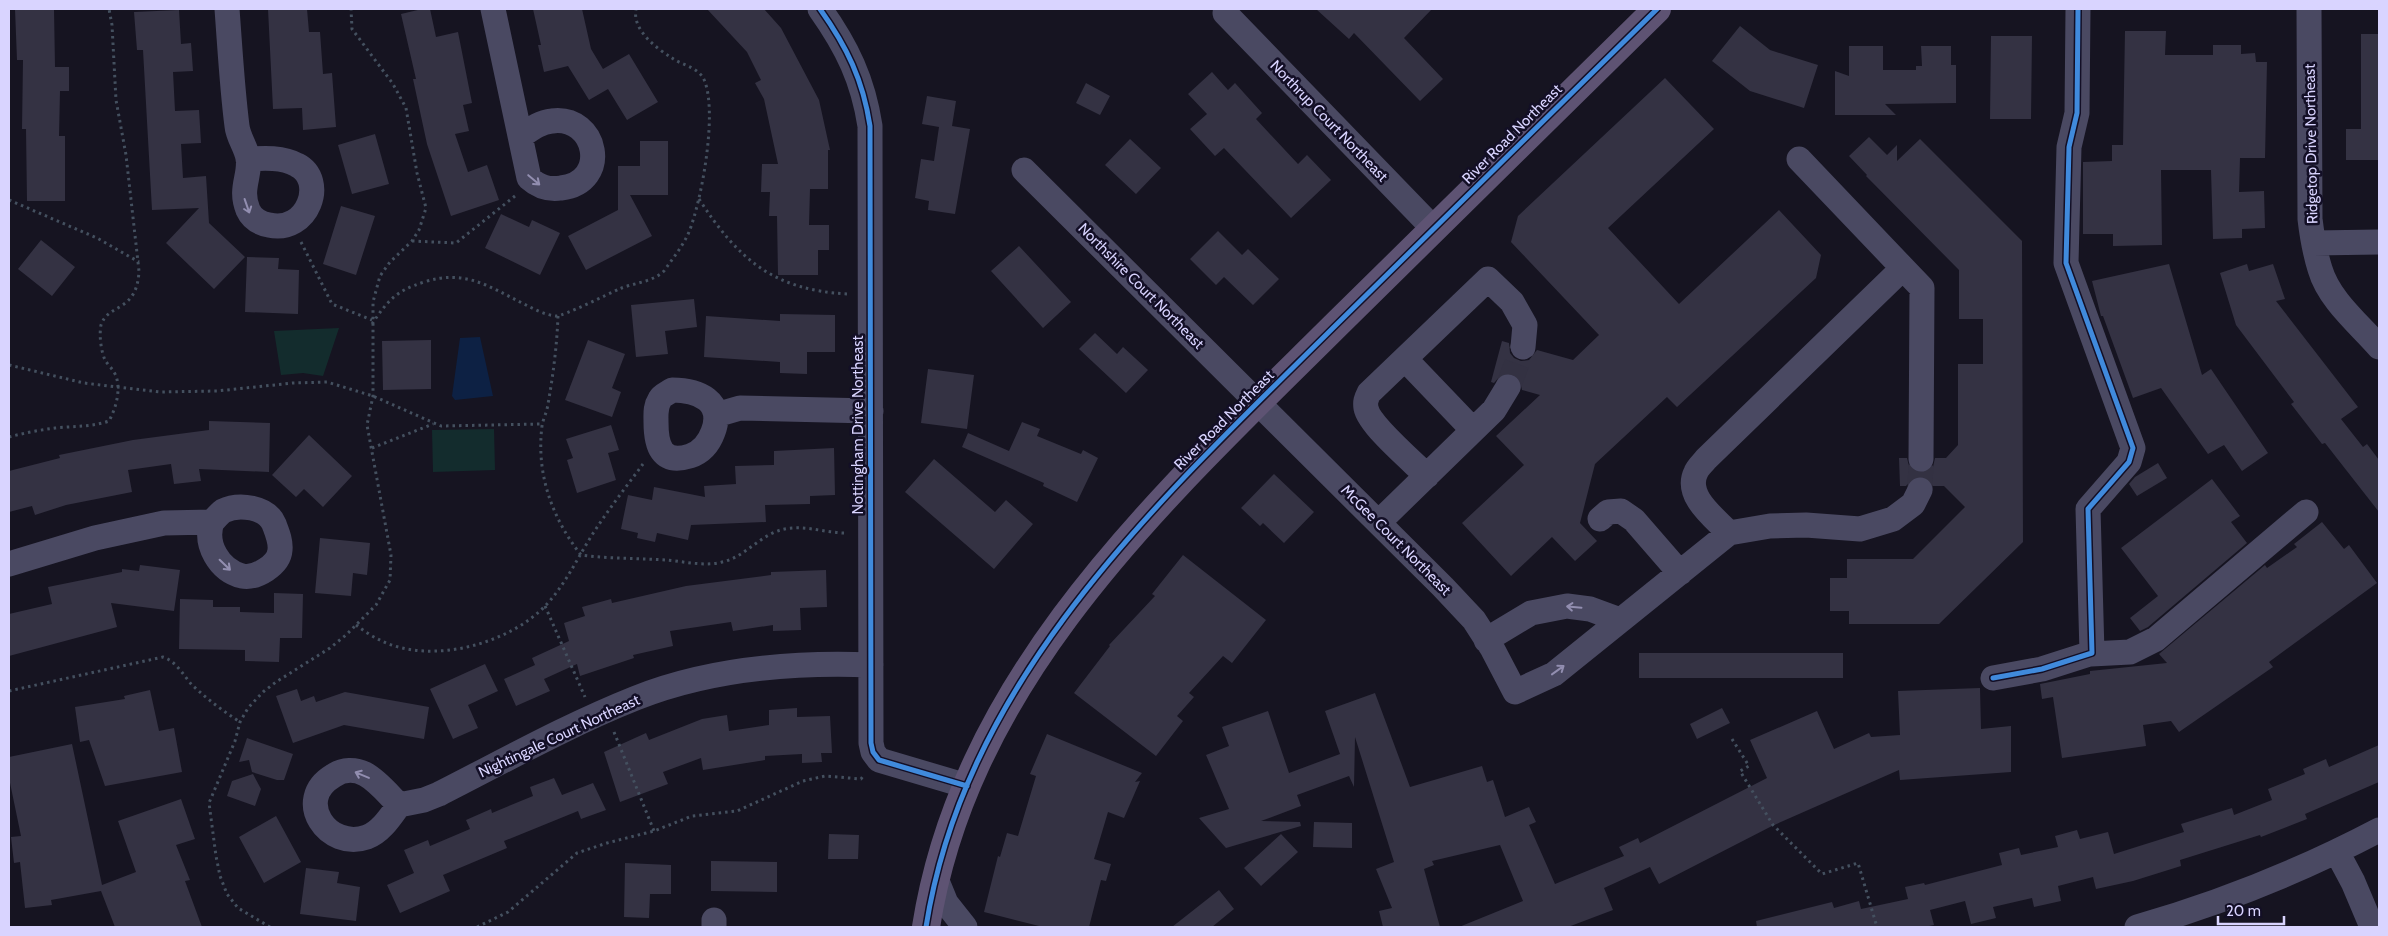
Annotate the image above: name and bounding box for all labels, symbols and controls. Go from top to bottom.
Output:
street label: Northrup Court Northeast [1266,57,1392,185]
street label: Ridgetop Drive Northeast [2301,64,2321,224]
street label: River Road Northeast [1458,80,1566,188]
one-way arrow [528,175,541,186]
one-way arrow [243,198,253,214]
street label: Northshire Court Northeast [1074,219,1208,353]
street label: Nottingham Drive Northeast [849,335,867,515]
street label: River Road Northeast [1170,366,1278,474]
street label: McGee Court Northeast [1337,481,1455,599]
one-way arrow [219,559,231,571]
one-way arrow [1566,602,1582,612]
one-way arrow [1551,665,1565,675]
street label: Nightingale Court Northeast [475,691,643,781]
one-way arrow [355,769,370,779]
scale bar [2218,894,2284,926]
text: 20 m [2226,902,2261,920]

